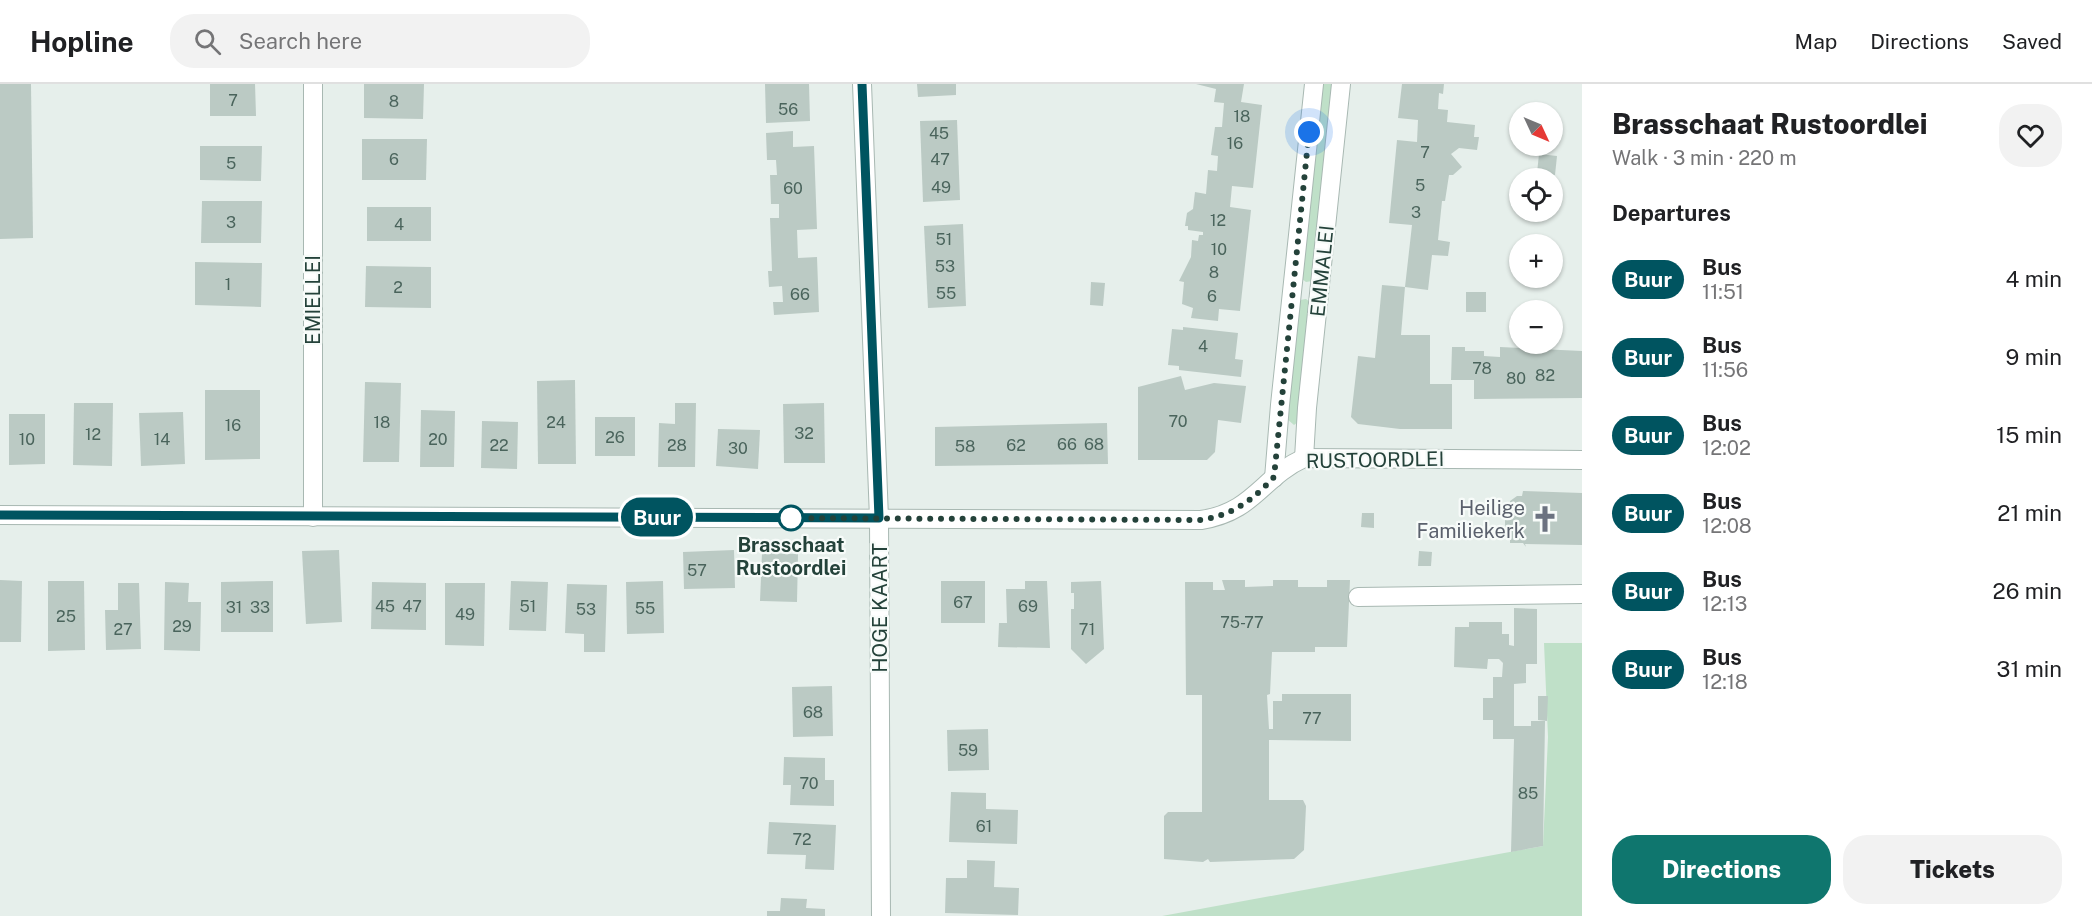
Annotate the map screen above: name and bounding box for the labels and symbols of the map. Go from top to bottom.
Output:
house number: 7 [228,91,238,110]
house number: 8 [389,92,399,111]
house number: 56 [778,100,798,119]
north arrow [1509,102,1563,156]
house number: 18 [1234,107,1250,126]
your location [1294,117,1324,147]
house number: 45 [929,124,949,143]
house number: 16 [1227,134,1243,153]
house number: 7 [1420,143,1430,162]
house number: 6 [389,150,399,169]
house number: 47 [930,150,950,169]
house number: 5 [226,154,236,173]
house number: 5 [1415,176,1425,195]
house number: 49 [931,178,951,197]
house number: 60 [783,179,803,198]
house number: 3 [1411,203,1421,222]
house number: 12 [1210,211,1226,230]
house number: 3 [226,213,236,232]
house number: 4 [394,215,404,234]
street label: EMMALEI [1305,224,1339,318]
house number: 51 [936,230,952,249]
house number: 10 [1211,240,1227,259]
street label: EMIELLEI [301,255,325,345]
house number: 53 [935,257,955,276]
house number: 8 [1209,263,1219,282]
house number: 1 [225,275,231,294]
house number: 2 [393,278,403,297]
house number: 55 [936,284,956,303]
house number: 66 [790,285,810,304]
house number: 6 [1207,287,1217,306]
house number: 4 [1198,337,1208,356]
house number: 78 [1472,359,1492,378]
house number: 82 [1535,366,1555,385]
house number: 80 [1506,369,1526,388]
house number: 70 [1168,412,1188,431]
house number: 18 [374,413,390,432]
house number: 24 [546,413,566,432]
house number: 16 [225,416,241,435]
house number: 32 [794,424,814,443]
house number: 12 [85,425,101,444]
house number: 26 [605,428,625,447]
house number: 10 [19,430,35,449]
house number: 14 [154,430,170,449]
house number: 20 [428,430,448,449]
house number: 66 [1057,435,1077,454]
house number: 68 [1084,435,1104,454]
house number: 22 [489,436,509,455]
house number: 28 [667,436,687,455]
house number: 62 [1006,436,1026,455]
house number: 58 [955,437,975,456]
house number: 30 [728,439,748,458]
street label: RUSTOORDLEI [1306,447,1444,473]
place label: Heilige Familiekerk [1416,496,1525,543]
line badge: Buur [615,498,699,536]
church icon: Heilige Familiekerk [1530,504,1560,534]
marker: Brasschaat Rustoordlei [778,505,804,531]
place label: Brasschaat Rustoordlei [736,533,846,580]
street label: HOGE KAART [868,543,892,673]
house number: 57 [687,561,707,580]
house number: 67 [953,593,973,612]
house number: 45 [375,597,395,616]
house number: 47 [402,597,422,616]
house number: 51 [520,597,536,616]
house number: 69 [1018,597,1038,616]
house number: 31 [226,598,242,617]
house number: 33 [250,598,270,617]
house number: 55 [635,599,655,618]
house number: 53 [576,600,596,619]
house number: 49 [455,605,475,624]
house number: 25 [56,607,76,626]
house number: 75-77 [1220,613,1264,632]
house number: 29 [172,617,192,636]
house number: 27 [113,620,133,639]
house number: 71 [1079,620,1095,639]
house number: 68 [803,703,823,722]
house number: 77 [1302,709,1322,728]
house number: 59 [958,741,978,760]
house number: 70 [799,774,819,793]
house number: 85 [1518,784,1538,803]
house number: 61 [976,817,992,836]
house number: 72 [792,830,812,849]

